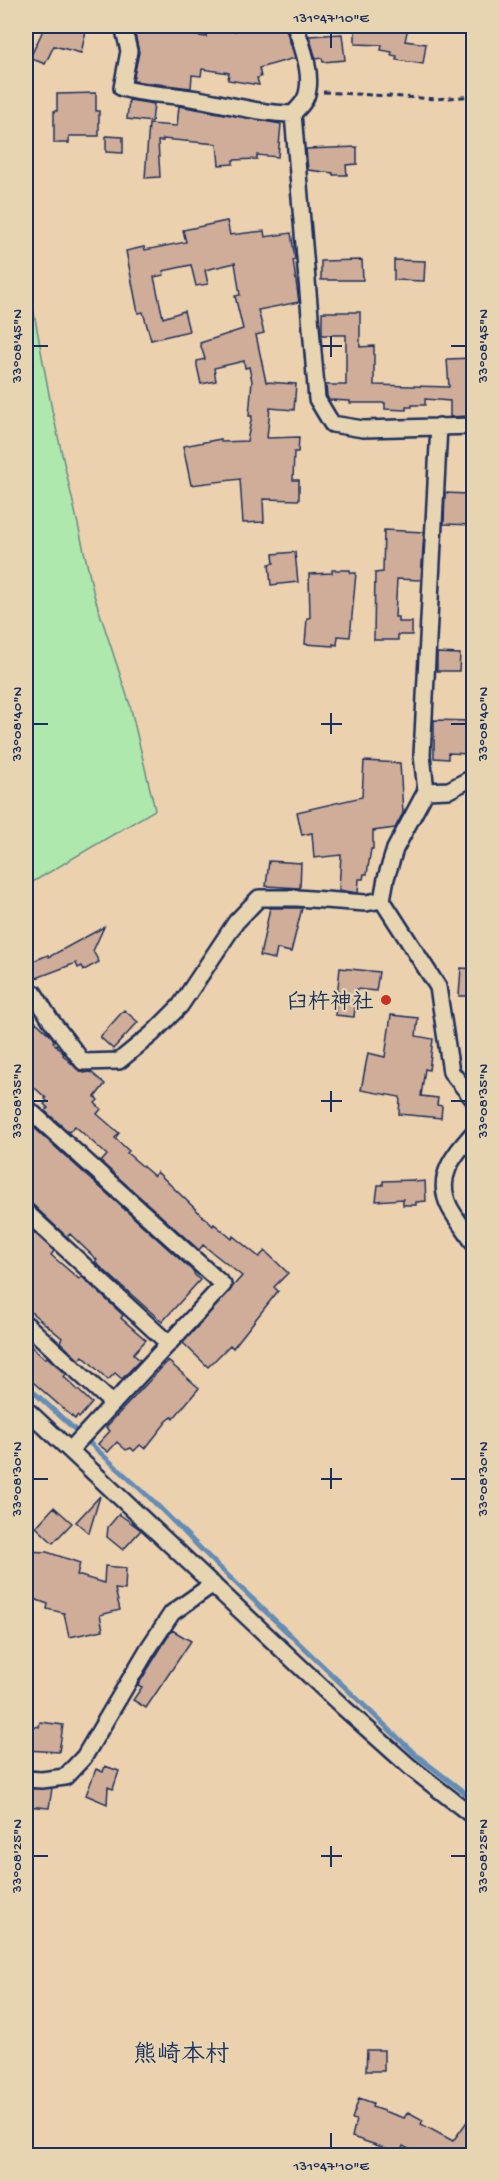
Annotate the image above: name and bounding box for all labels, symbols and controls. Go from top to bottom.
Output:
text: 131°47'10"E [292,10,369,28]
text: 33°08'45"N [9,309,27,384]
text: 33°08'45"N [475,309,493,384]
text: 33°08'40"N [9,687,27,762]
text: 33°08'40"N [475,687,493,762]
place label: 臼杵神社 [286,990,374,1017]
marker: 臼杵神社 [379,993,393,1007]
text: 33°08'35"N [9,1064,27,1139]
text: 33°08'35"N [475,1064,493,1139]
text: 33°08'30"N [9,1441,27,1518]
text: 33°08'30"N [475,1441,493,1518]
text: 33°08'25"N [9,1819,27,1894]
text: 33°08'25"N [475,1819,493,1894]
district label: 熊崎本村 [133,2041,229,2071]
text: 131°47'10"E [292,2158,369,2176]

